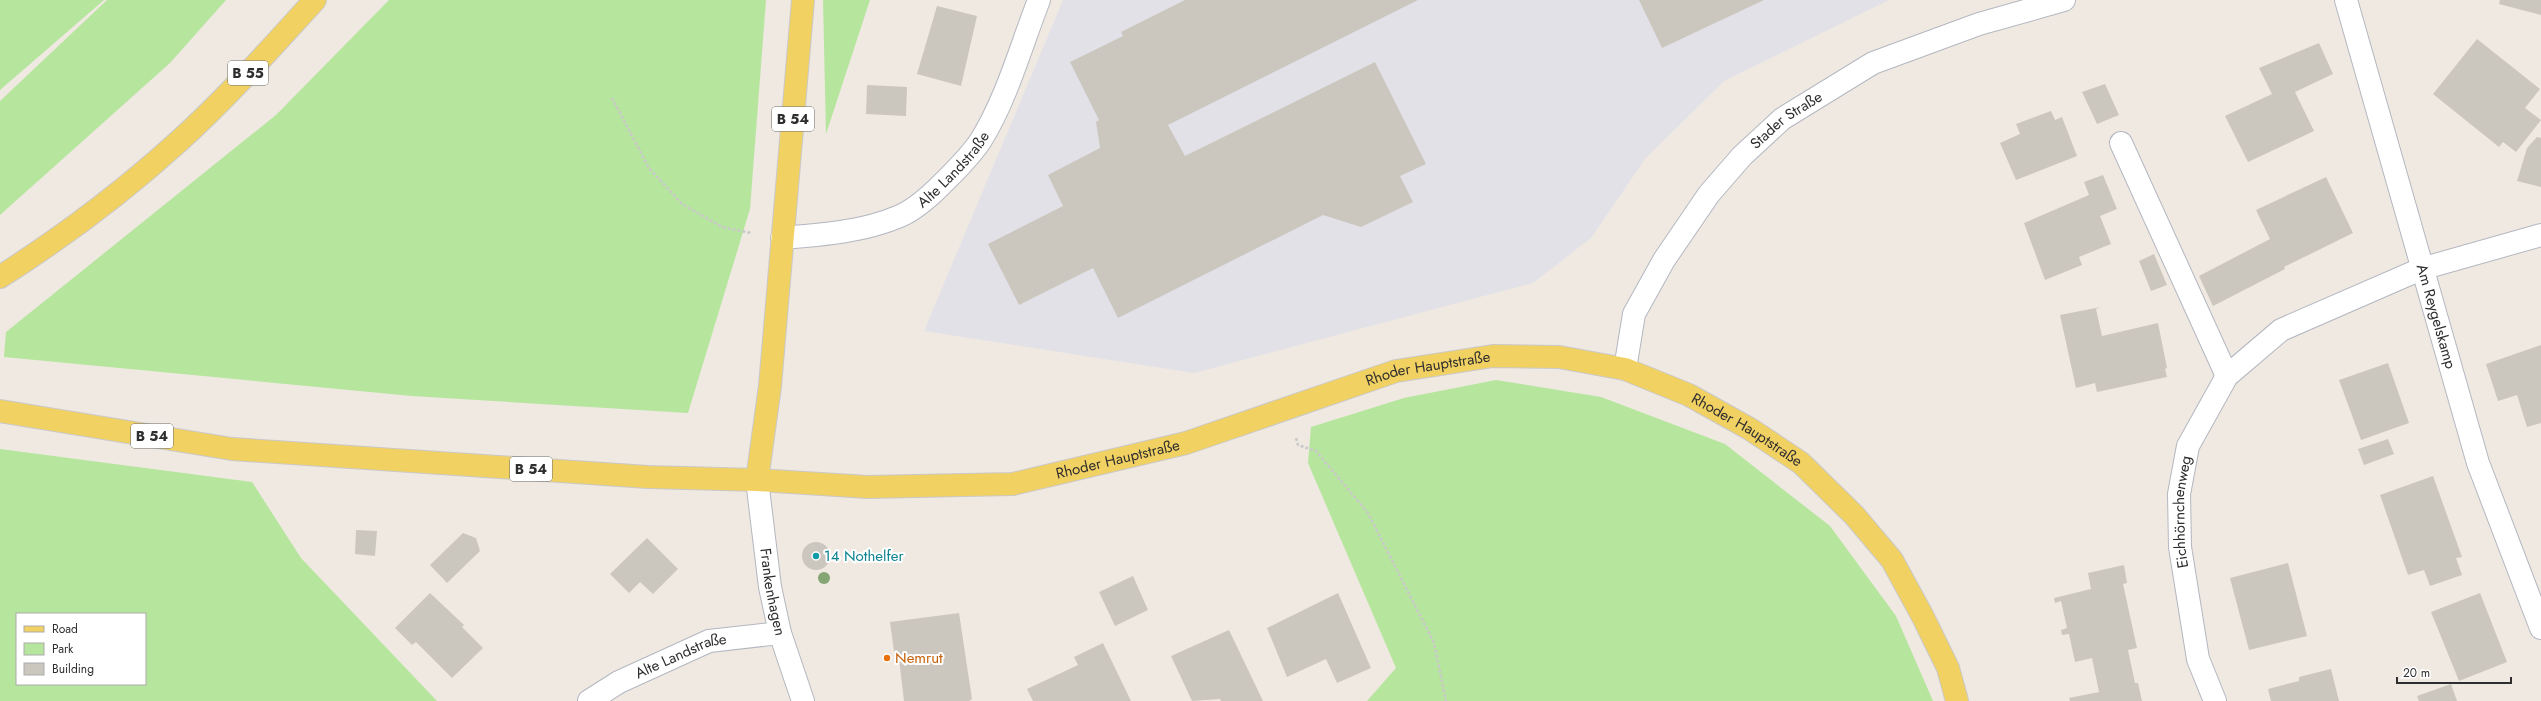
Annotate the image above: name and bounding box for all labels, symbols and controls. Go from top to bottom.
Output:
road number: B 55 [228,61,268,85]
street label: Stader Straße [1745,86,1827,154]
road number: B 54 [772,107,814,131]
street label: Alte Landstraße [912,127,995,213]
street label: Am Reygelskamp [2411,261,2462,372]
street label: Rhoder Hauptstraße [1363,346,1492,392]
street label: Rhoder Hauptstraße [1687,387,1807,472]
road number: B 54 [131,424,173,448]
street label: Rhoder Hauptstraße [1054,434,1182,484]
street label: Eichhörnchenweg [2168,454,2197,570]
road number: B 54 [510,457,552,481]
place label: 14 Nothelfer [824,545,904,567]
street label: Frankenhagen [754,547,791,638]
marker: 14 Nothelfer [811,551,821,561]
legend [16,613,146,685]
text: Road [52,620,78,638]
street label: Alte Landstraße [631,628,728,684]
text: Park [52,640,74,658]
place label: Nemrut [895,647,943,669]
marker: Nemrut [882,653,892,663]
scale bar [2397,659,2511,685]
text: Building [52,660,94,678]
text: 20 m [2403,664,2430,682]

